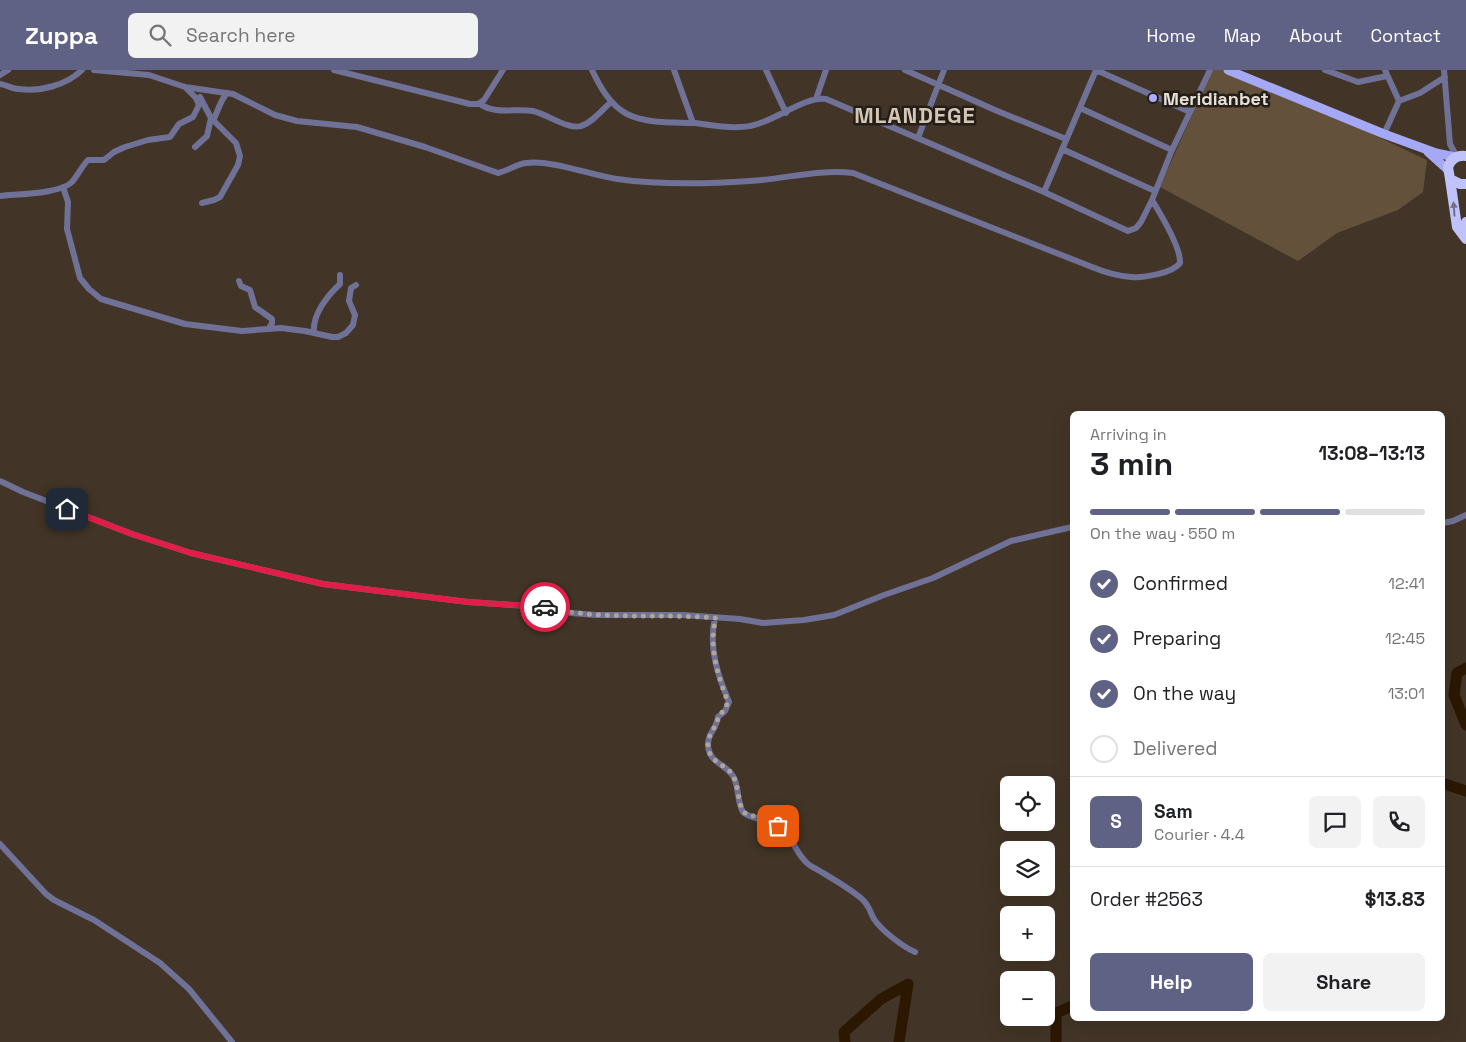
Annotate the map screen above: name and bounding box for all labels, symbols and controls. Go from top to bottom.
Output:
search box [128,13,478,58]
text: Zuppa [25,20,98,51]
icon: search [146,21,174,49]
text: Search here [186,23,295,48]
text: Home [1147,24,1196,47]
text: Map [1224,24,1261,47]
text: About [1289,24,1343,47]
text: Contact [1371,24,1441,47]
place label: Meridianbet [1163,87,1269,110]
marker: Meridianbet [1147,92,1159,104]
district label: MLANDEGE [854,101,976,129]
one-way arrow [1450,201,1458,217]
text: Arriving in [1090,424,1167,445]
text: 13:08–13:13 [1318,441,1425,466]
text: 3 min [1090,444,1173,484]
pin [46,488,88,530]
icon: home [53,495,81,523]
text: On the way · 550 m [1090,523,1235,544]
icon: check [1090,570,1118,598]
text: Confirmed [1133,571,1228,596]
text: 12:41 [1388,573,1425,594]
courier [520,582,570,632]
icon: car [531,593,559,621]
icon: check [1090,625,1118,653]
text: Preparing [1133,626,1221,651]
text: 12:45 [1385,628,1425,649]
icon: check [1090,680,1118,708]
text: On the way [1133,681,1236,706]
text: 13:01 [1388,683,1425,704]
text: Delivered [1133,736,1218,761]
map controls [1000,776,1055,1026]
button: locate [1000,776,1055,831]
button: chat [1309,796,1361,848]
button: phone [1373,796,1425,848]
text: Sam [1154,799,1193,824]
pin [757,805,799,847]
text: S [1110,809,1122,834]
icon: bag [764,812,792,840]
text: Courier · 4.4 [1154,824,1245,845]
button: layers [1000,841,1055,896]
text: Order #2563 [1090,887,1203,912]
text: $13.83 [1365,887,1425,912]
button: + [1000,906,1055,961]
button: Help [1090,953,1253,1011]
button: Share [1263,953,1425,1011]
button: − [1000,971,1055,1026]

